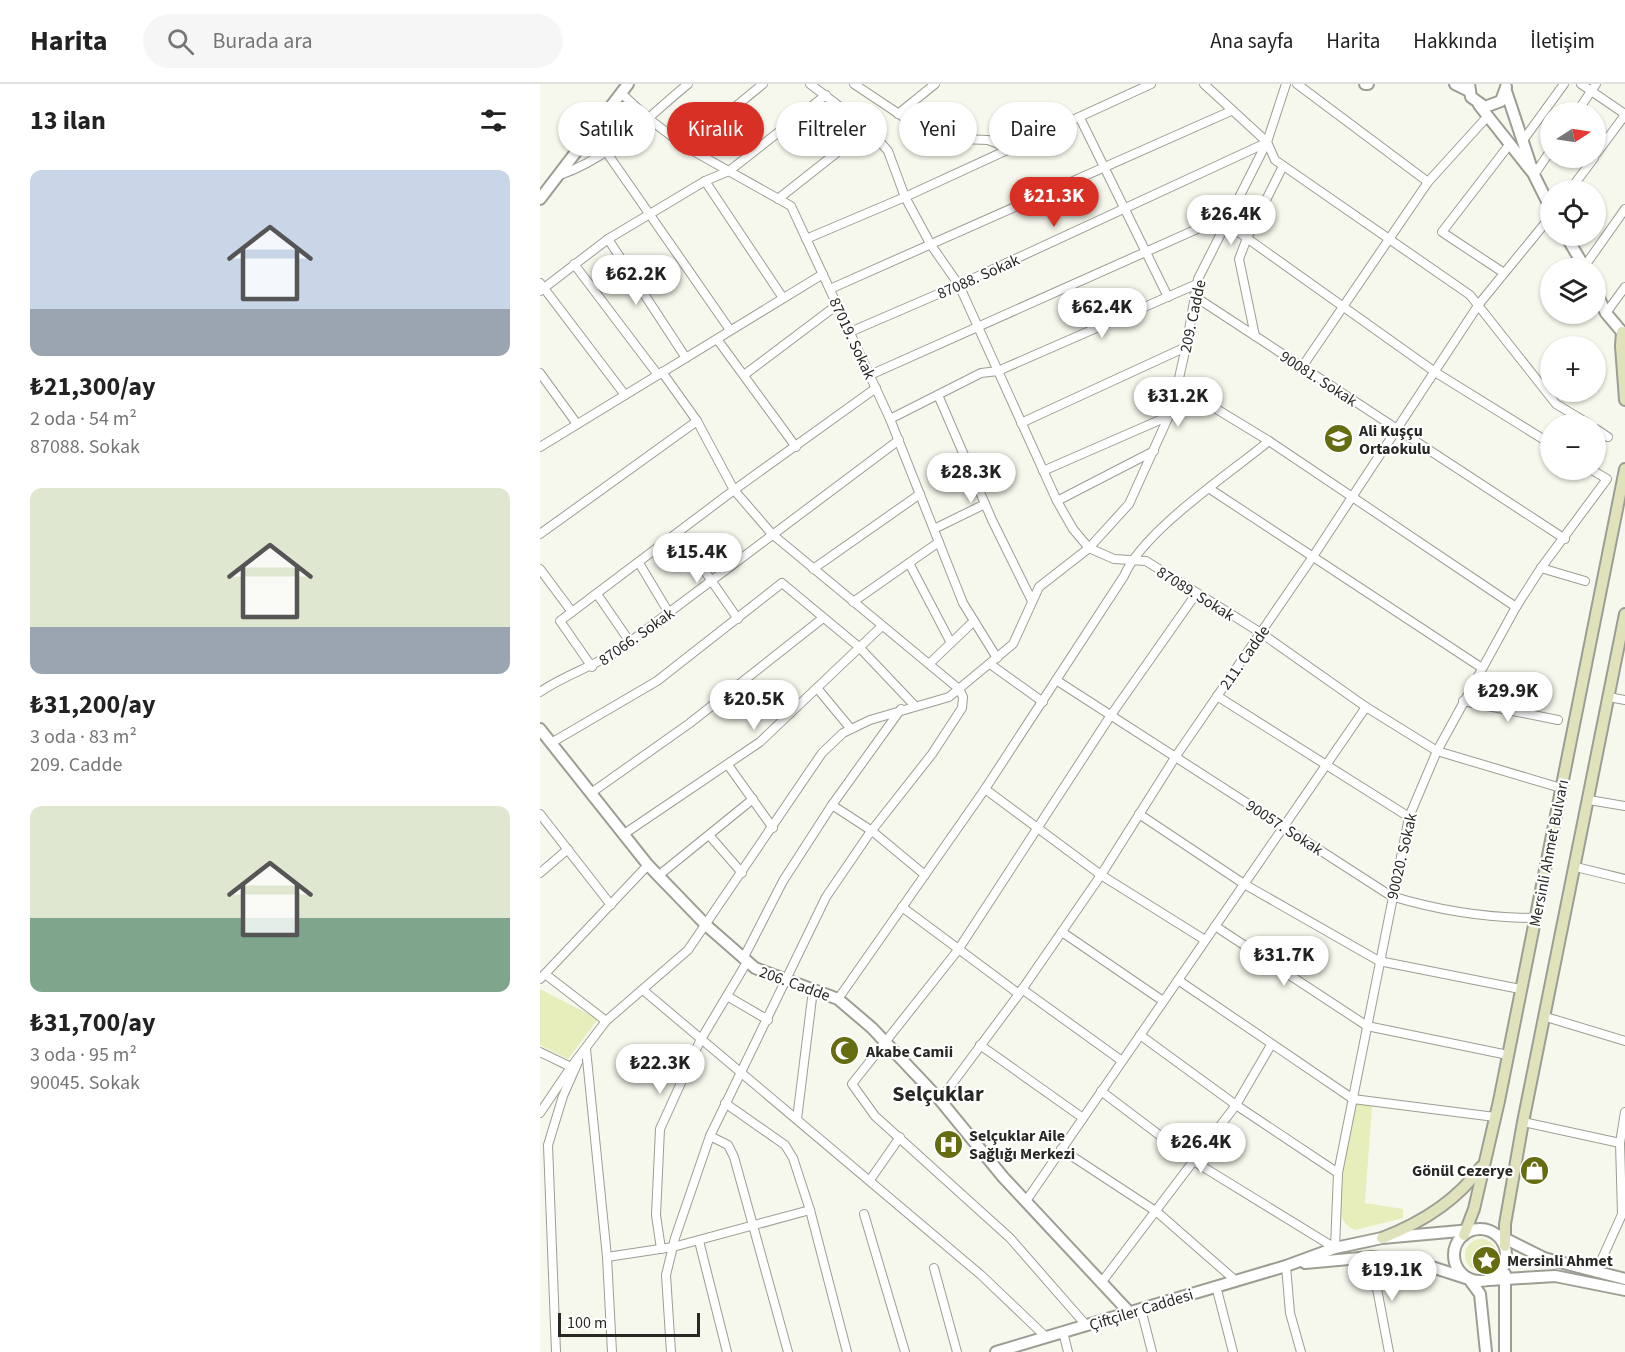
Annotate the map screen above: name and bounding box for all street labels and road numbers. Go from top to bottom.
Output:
street label: 87088. Sokak [934,249,1023,305]
street label: 209. Cadde [1175,278,1211,355]
street label: 87019. Sokak [824,294,881,383]
street label: 90081. Sokak [1276,346,1361,412]
street label: 87089. Sokak [1152,561,1239,627]
street label: 87066. Sokak [594,603,679,671]
street label: 211. Cadde [1215,621,1275,694]
street label: Mersinli Ahmet Bulvarı [1524,778,1574,929]
street label: 90057. Sokak [1242,795,1327,861]
street label: 90020. Sokak [1381,811,1423,902]
street label: 206. Cadde [756,961,833,1007]
street label: Çiftçiler Caddesi [1086,1284,1196,1336]

